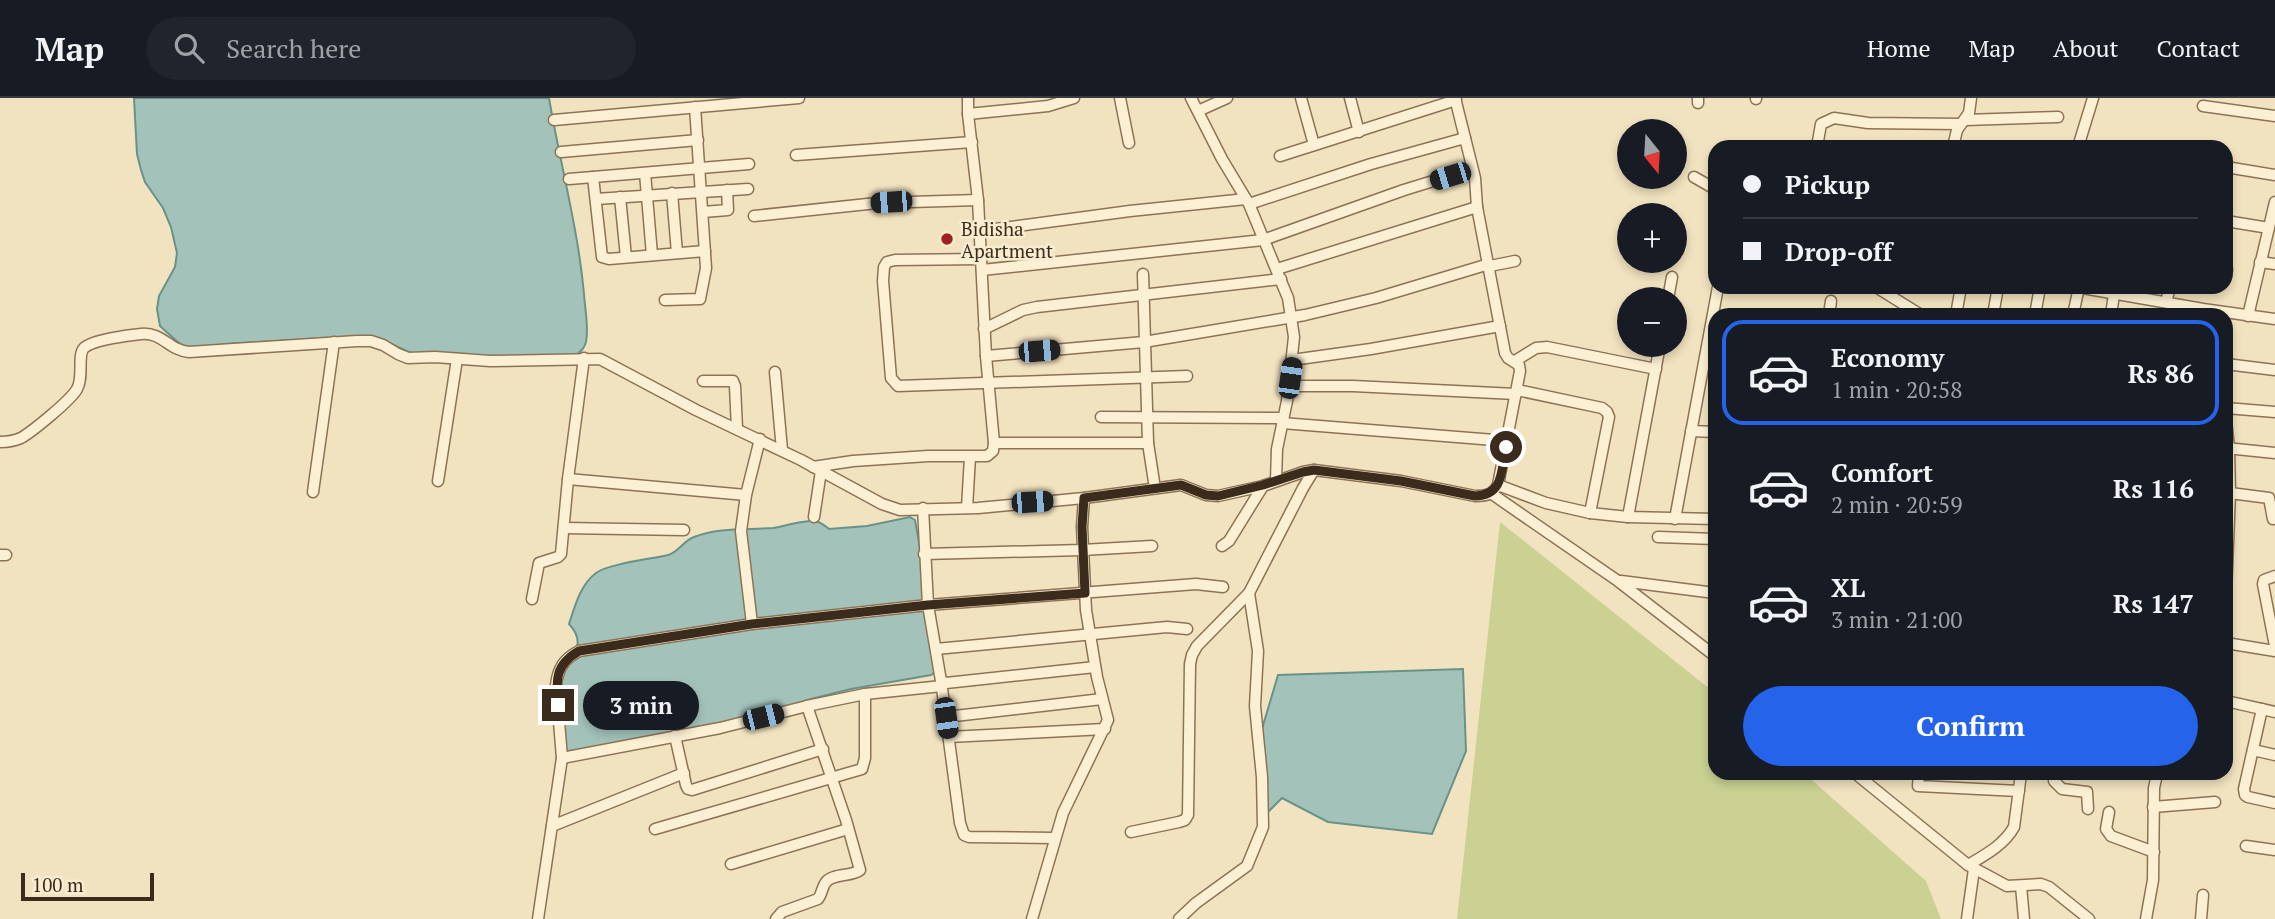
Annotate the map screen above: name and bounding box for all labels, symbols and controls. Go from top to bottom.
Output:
search box [146,17,636,80]
text: Map [35,27,104,70]
icon: search [170,29,208,67]
text: Search here [226,31,361,65]
text: Home [1867,32,1931,64]
text: Map [1969,32,2015,64]
text: About [2053,32,2119,64]
text: Contact [2157,32,2240,64]
north arrow [1617,119,1687,189]
map controls [1617,119,1687,357]
car [1427,160,1474,192]
text: Pickup [1785,167,1870,201]
car [870,190,913,214]
button: + [1617,203,1687,273]
place label: Bidisha Apartment [961,216,1053,263]
marker: Bidisha Apartment [939,231,955,247]
text: Drop-off [1785,234,1892,268]
button: − [1617,287,1687,357]
car [1018,339,1061,363]
text: Economy [1831,340,1944,374]
icon: car [1747,341,1810,404]
car [1277,356,1304,400]
text: Rs 86 [2128,356,2194,390]
text: 1 min · 20:58 [1831,374,1963,405]
route start [1490,431,1522,463]
text: Comfort [1831,455,1933,489]
icon: car [1747,456,1810,519]
text: Rs 116 [2113,471,2194,505]
text: 2 min · 20:59 [1831,489,1963,520]
car [1011,490,1054,514]
text: XL [1831,570,1865,604]
icon: car [1747,571,1810,634]
text: Rs 147 [2113,586,2194,620]
text: 3 min · 21:00 [1831,604,1963,635]
callout: 3 min [582,680,698,730]
button: Confirm [1743,686,2198,766]
route end [542,689,574,721]
text: 3 min [610,690,672,721]
car [933,696,960,740]
car [741,702,786,732]
scale bar [21,870,154,902]
text: 100 m [32,872,83,897]

